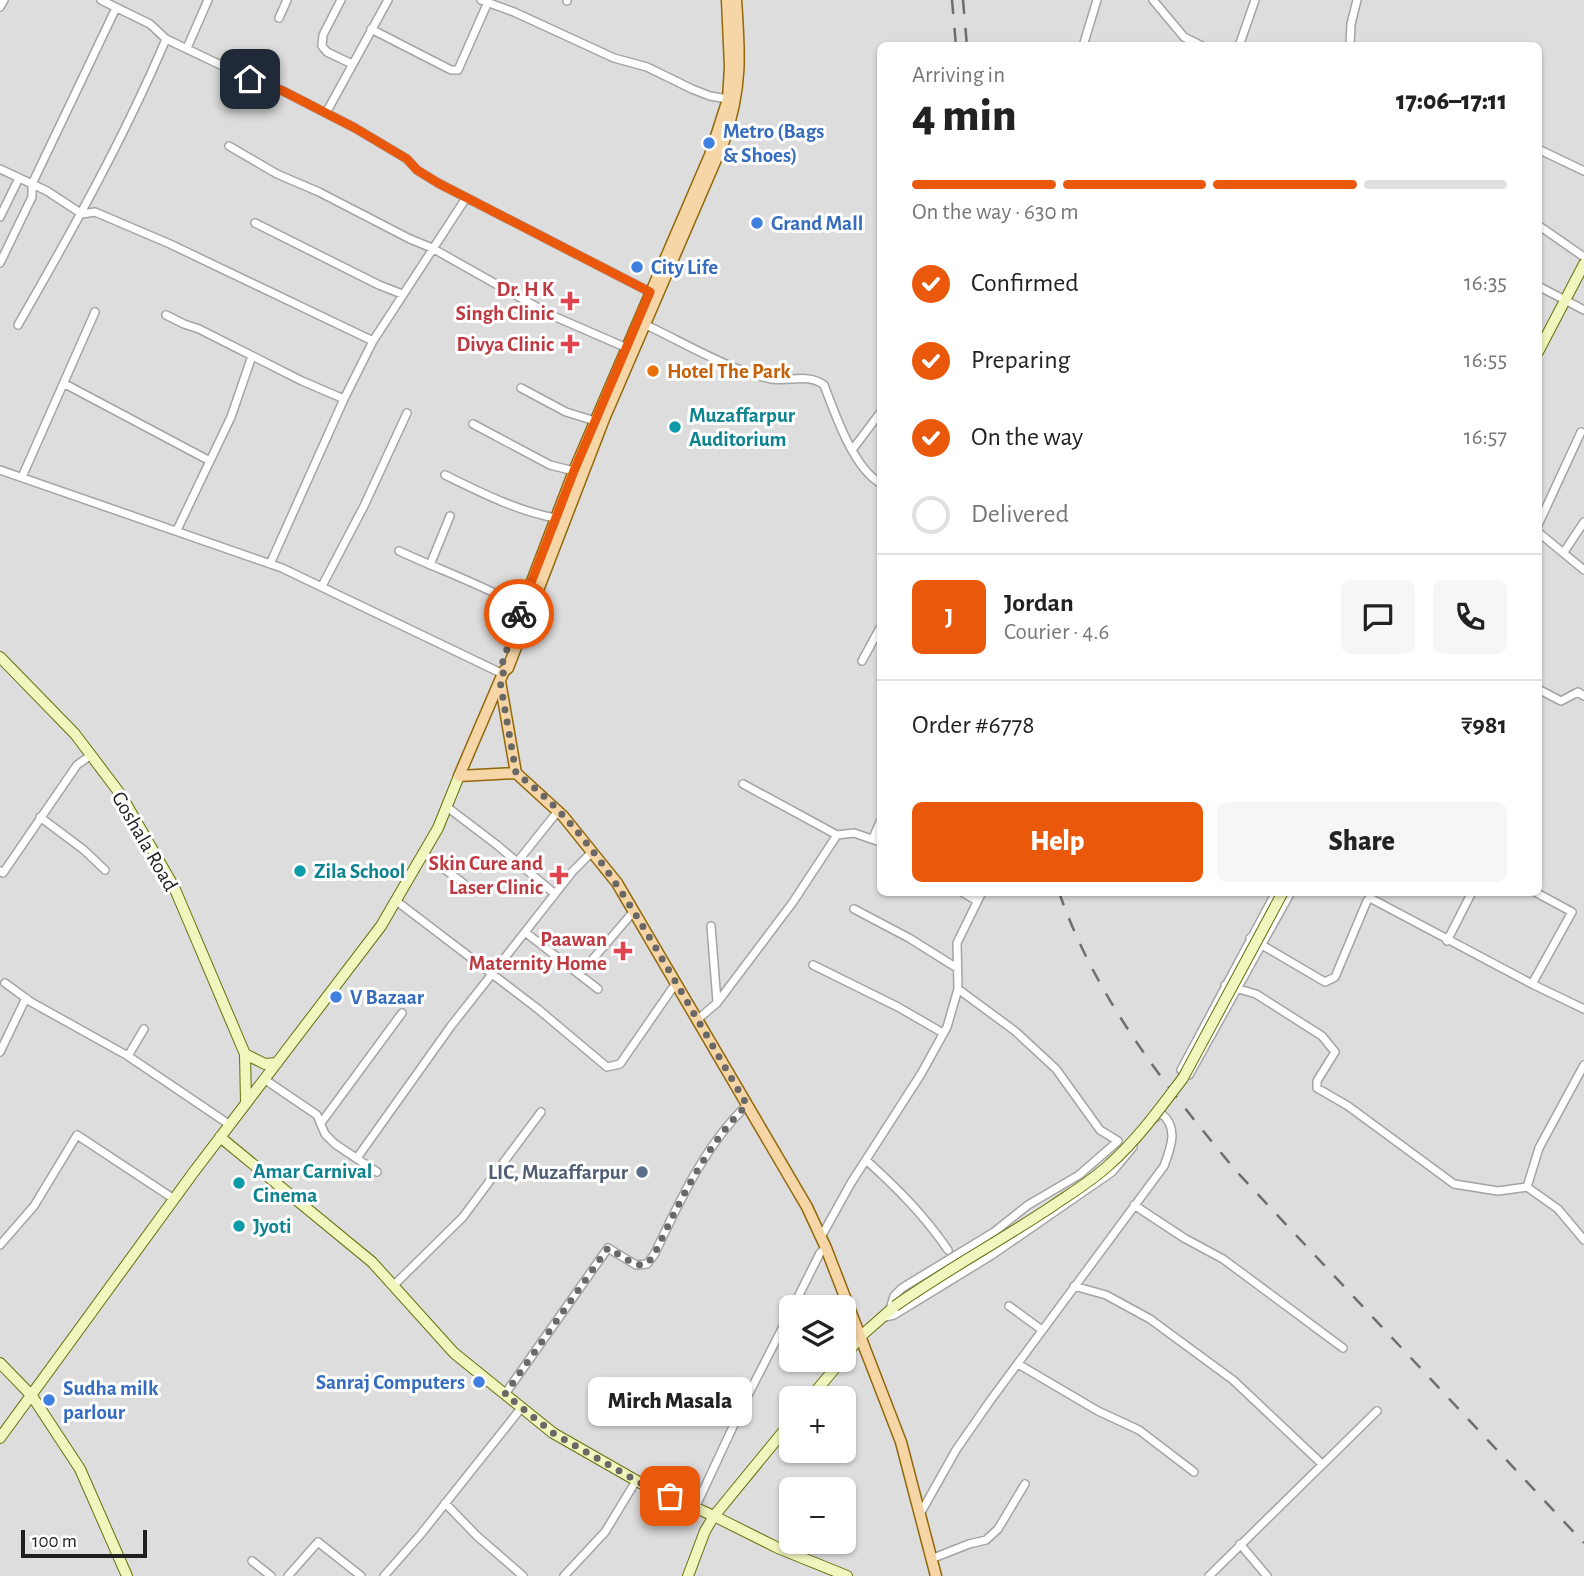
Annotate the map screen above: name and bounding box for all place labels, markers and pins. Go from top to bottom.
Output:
pin [220,49,280,109]
place label: Metro (Bags & Shoes) [723,121,824,166]
marker: Metro (Bags & Shoes) [701,135,717,151]
place label: Grand Mall [771,213,863,234]
marker: Grand Mall [749,215,765,231]
place label: City Life [651,257,718,278]
marker: City Life [629,259,645,275]
place label: Dr. H K Singh Clinic [455,279,555,324]
marker: Dr. H K Singh Clinic [560,291,580,311]
place label: Divya Clinic [456,334,554,355]
marker: Divya Clinic [560,334,580,354]
place label: Hotel The Park [667,361,791,382]
marker: Hotel The Park [645,363,661,379]
place label: Muzaffarpur Auditorium [689,405,796,450]
marker: Muzaffarpur Auditorium [667,419,683,435]
place label: Skin Cure and Laser Clinic [429,853,543,898]
place label: Zila School [314,861,405,882]
marker: Zila School [292,863,308,879]
marker: Skin Cure and Laser Clinic [549,865,569,885]
place label: Paawan Maternity Home [469,929,607,974]
marker: Paawan Maternity Home [613,941,633,961]
place label: V Bazaar [350,987,425,1008]
marker: V Bazaar [328,989,344,1005]
place label: Amar Carnival Cinema [253,1161,372,1206]
place label: LIC, Muzaffarpur [488,1162,629,1183]
marker: LIC, Muzaffarpur [634,1164,650,1180]
marker: Amar Carnival Cinema [231,1175,247,1191]
place label: Jyoti [253,1216,292,1237]
marker: Jyoti [231,1218,247,1234]
place label: Sanraj Computers [316,1372,465,1393]
marker: Sanraj Computers [471,1374,487,1390]
callout: Mirch Masala [588,1377,752,1426]
place label: Sudha milk parlour [63,1378,159,1423]
marker: Sudha milk parlour [41,1392,57,1408]
pin [640,1466,700,1526]

